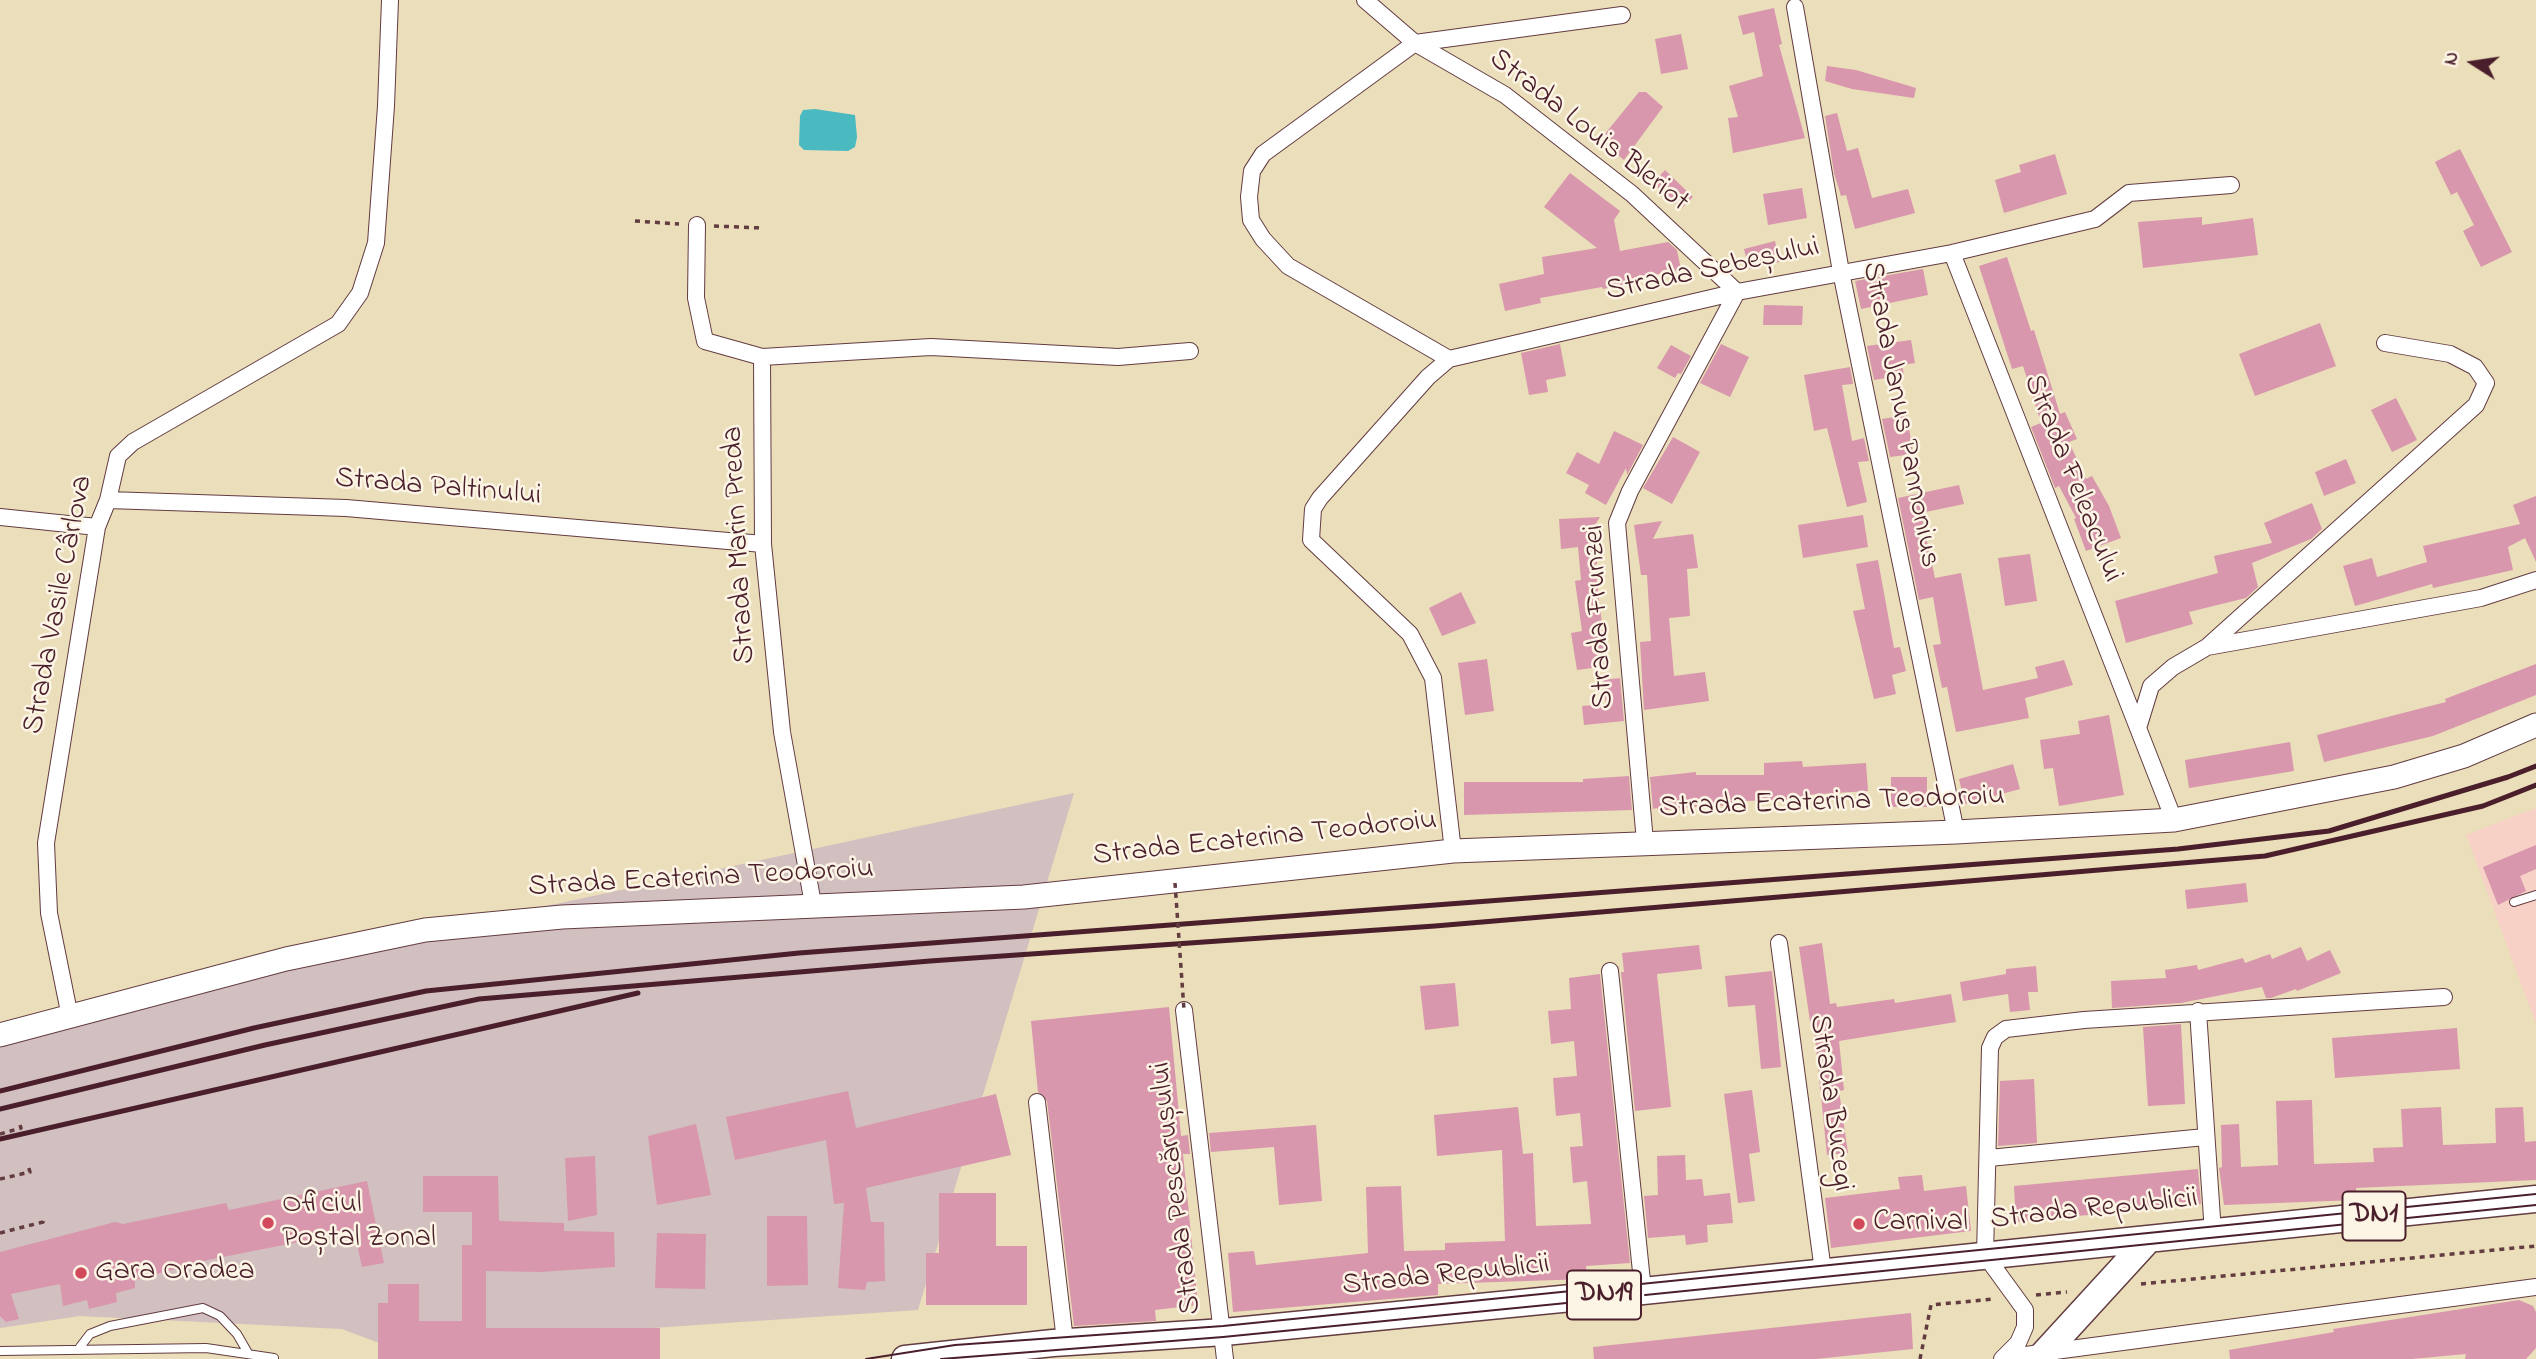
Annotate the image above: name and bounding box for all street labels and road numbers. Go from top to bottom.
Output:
street label: Strada Louis Bleriot [1481,43,1695,221]
street label: Strada Sebeșului [1603,231,1823,311]
street label: Strada Janus Pannonius [1852,259,1946,571]
street label: Strada Feleacului [2013,370,2129,588]
street label: Strada Marin Preda [717,425,765,665]
street label: Strada Paltinului [333,462,543,516]
street label: Strada Vasile Cârlova [17,473,103,737]
street label: Strada Frunzei [1578,524,1624,710]
street label: Strada Ecaterina Teodoroiu [1659,780,2005,828]
street label: Strada Ecaterina Teodoroiu [1091,804,1439,876]
street label: Strada Ecaterina Teodoroiu [527,853,875,907]
street label: Strada Bucegi [1799,1012,1859,1194]
street label: Strada Pescărușului [1145,1060,1211,1316]
street label: Strada Republicii [1989,1182,2199,1240]
road number: DN1 [2342,1192,2406,1240]
street label: Strada Republicii [1341,1248,1551,1306]
road number: DN19 [1567,1270,1641,1320]

